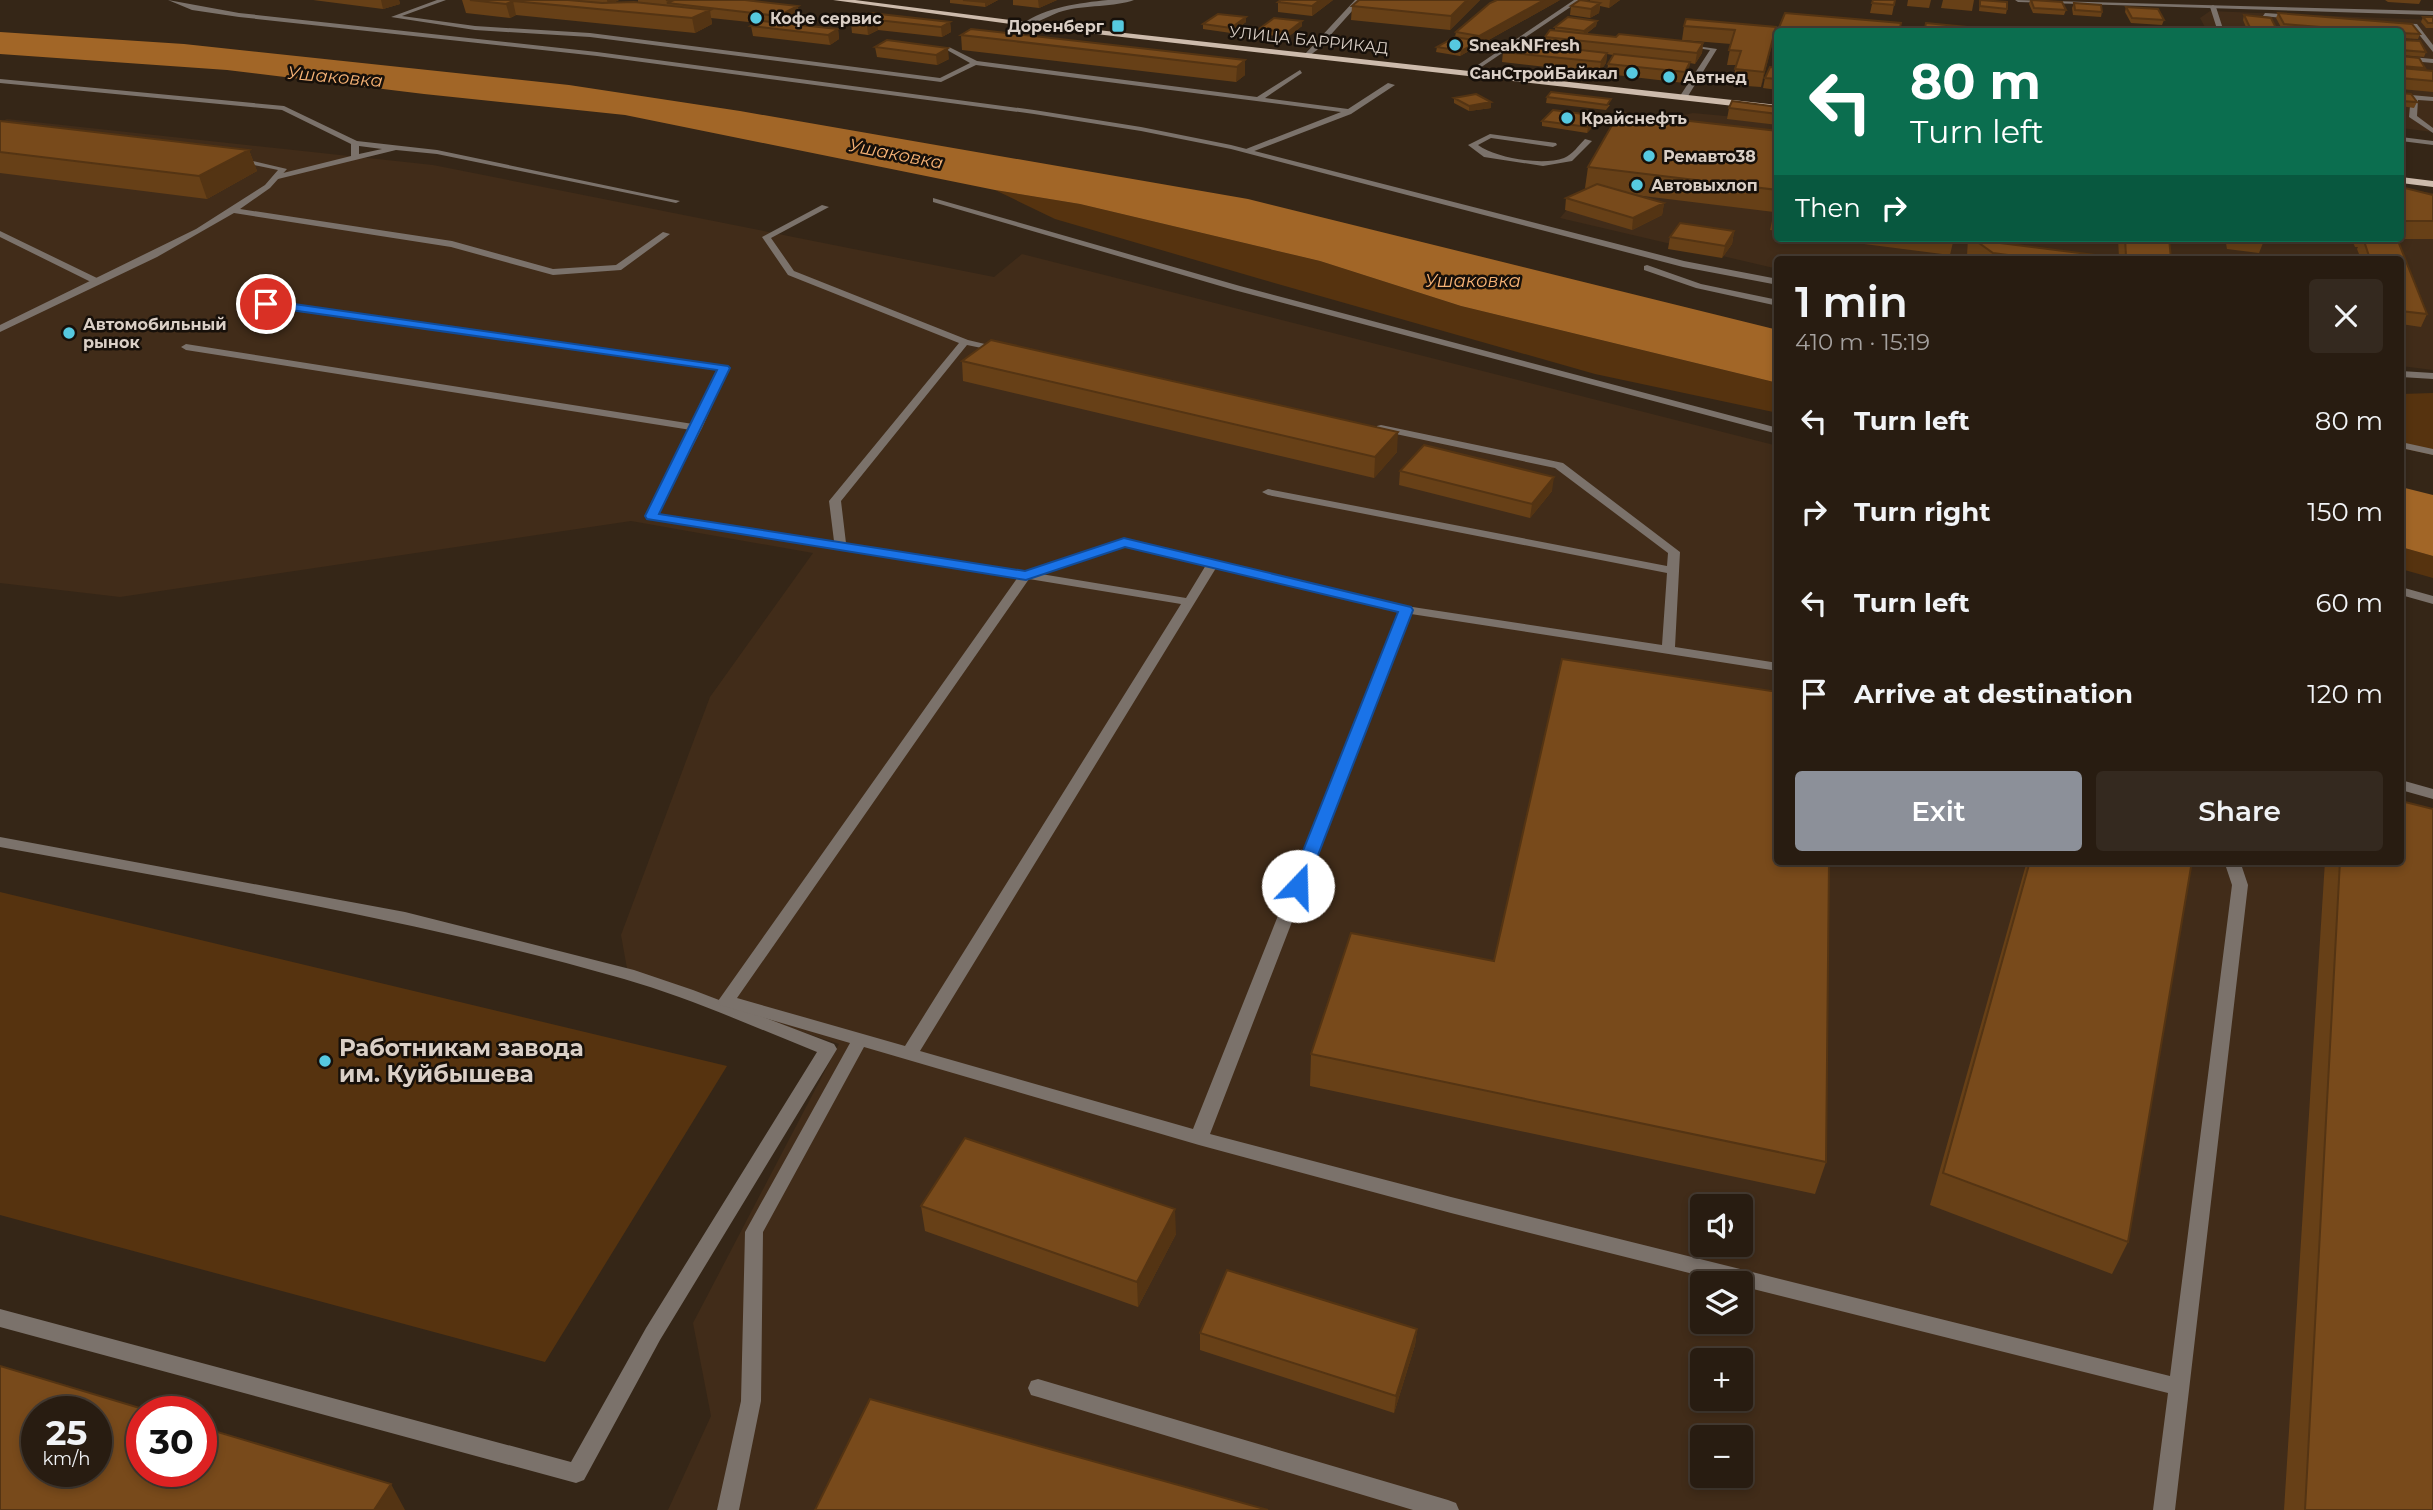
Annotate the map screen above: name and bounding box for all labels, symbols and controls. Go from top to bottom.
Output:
place label: Кофе сервис [770,9,882,28]
marker: Кофе сервис [748,10,764,26]
place label: Доренберг [1007,17,1105,36]
marker: Доренберг [1110,18,1126,34]
street label: УЛИЦА БАРРИКАД [1228,22,1390,58]
place label: SneakNFresh [1469,36,1580,55]
marker: SneakNFresh [1447,37,1463,53]
text: 80 m [1910,52,2041,111]
icon: left [1795,56,1886,147]
water label: Ушаковка [286,62,384,92]
place label: СанСтройБайкал [1470,64,1618,83]
marker: СанСтройБайкал [1624,65,1640,81]
place label: Автнед [1683,68,1747,87]
marker: Автнед [1661,69,1677,85]
place label: Крайснефть [1581,109,1687,128]
marker: Крайснефть [1559,110,1575,126]
text: Turn left [1910,112,2044,151]
water label: Ушаковка [847,134,945,174]
place label: Ремавто38 [1663,147,1756,166]
marker: Ремавто38 [1641,148,1657,164]
place label: Автовыхлоп [1651,176,1758,195]
marker: Автовыхлоп [1629,177,1645,193]
icon: right [1875,189,1913,227]
text: Then [1795,192,1861,224]
water label: Ушаковка [1425,270,1521,292]
pin [236,274,296,334]
text: 1 min [1795,276,1908,328]
button: close [2309,279,2383,353]
icon: arrive [247,285,285,323]
place label: Автомобильный рынок [83,315,227,352]
marker: Автомобильный рынок [61,325,77,341]
text: 410 m · 15:19 [1795,328,1930,356]
icon: left [1795,402,1833,440]
text: Turn left [1854,405,1970,437]
text: 80 m [2315,405,2383,437]
icon: right [1795,493,1833,531]
text: Turn right [1854,496,1990,528]
text: 150 m [2307,496,2383,528]
icon: left [1795,584,1833,622]
text: Turn left [1854,587,1970,619]
text: 60 m [2316,587,2383,619]
icon: arrive [1795,675,1833,713]
text: Arrive at destination [1854,678,2133,710]
text: 120 m [2307,678,2383,710]
button: Exit [1795,771,2082,851]
button: Share [2096,771,2383,851]
position arrow [1261,849,1335,923]
place label: Работникам завода им. Куйбышева [339,1034,584,1088]
marker: Работникам завода им. Куйбышева [317,1053,333,1069]
map controls [1690,1194,1753,1488]
button: sound [1690,1194,1753,1257]
button: layers [1690,1271,1753,1334]
button: + [1690,1348,1753,1411]
speed limit sign: 30 [126,1396,217,1487]
text: 25 [46,1411,87,1454]
button: − [1690,1425,1753,1488]
text: km/h [42,1448,91,1470]

